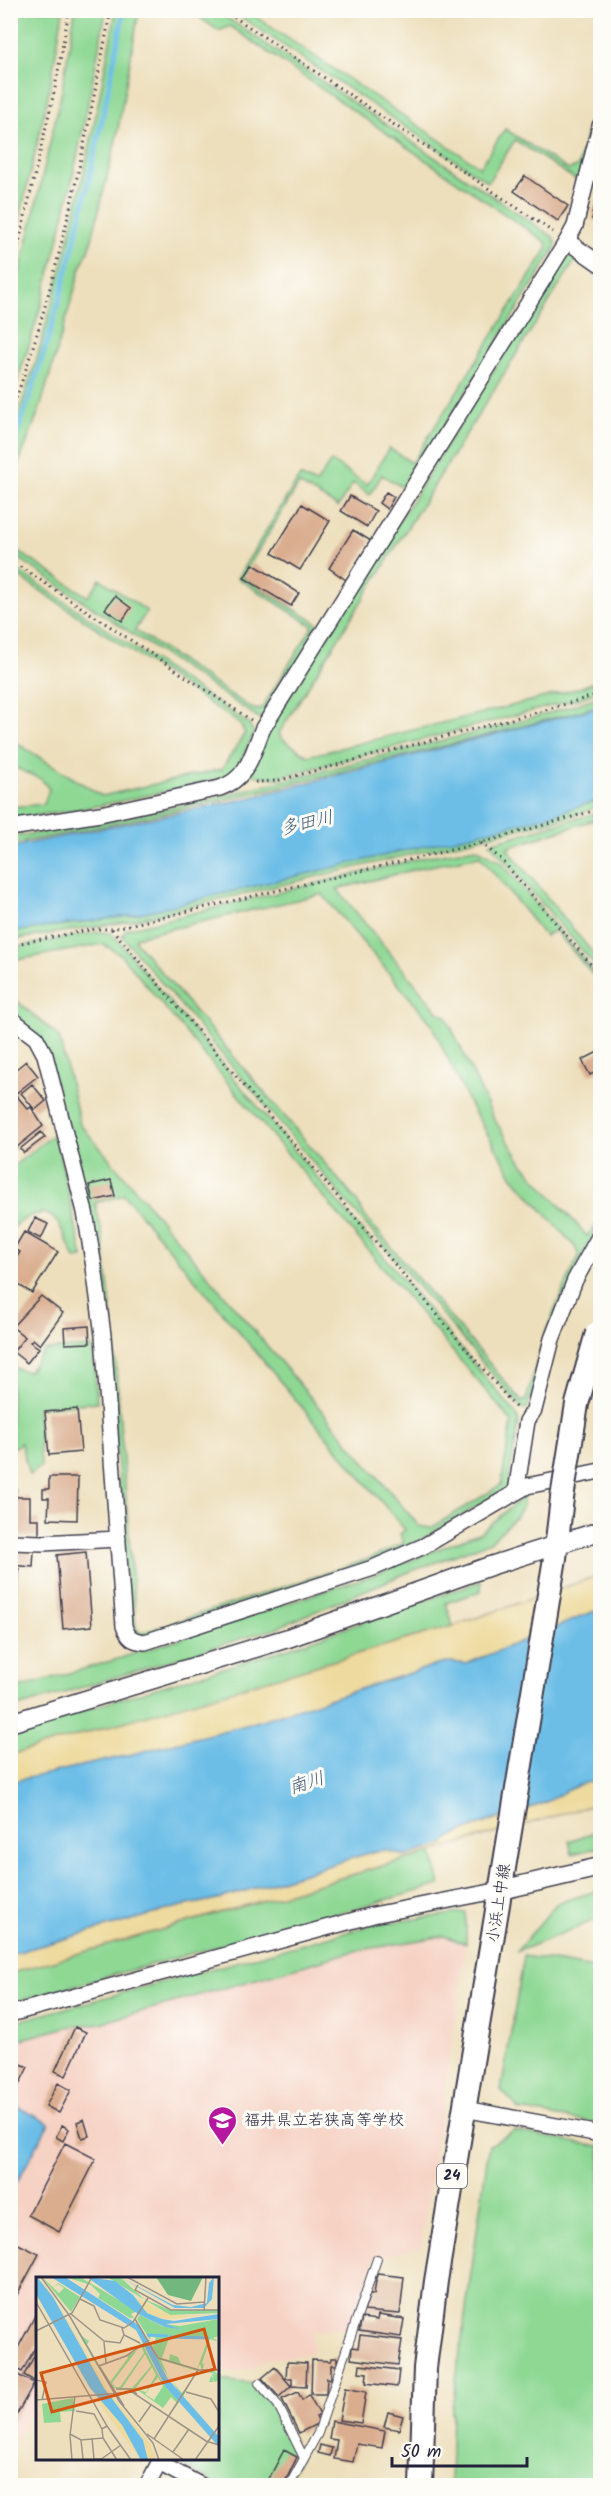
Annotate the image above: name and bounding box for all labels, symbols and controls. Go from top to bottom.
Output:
water label: 多田川 [277,804,337,844]
water label: 南川 [285,1765,329,1803]
street label: 小浜上中線 [480,1862,518,1944]
school or university icon: 福井県立若狭高等学校 [207,2104,239,2146]
place label: 福井県立若狭高等学校 [244,2108,404,2133]
road number: 24 [437,2164,467,2188]
inset map [36,2277,219,2460]
scale bar [392,2430,527,2468]
text: 50 m [401,2438,441,2467]

